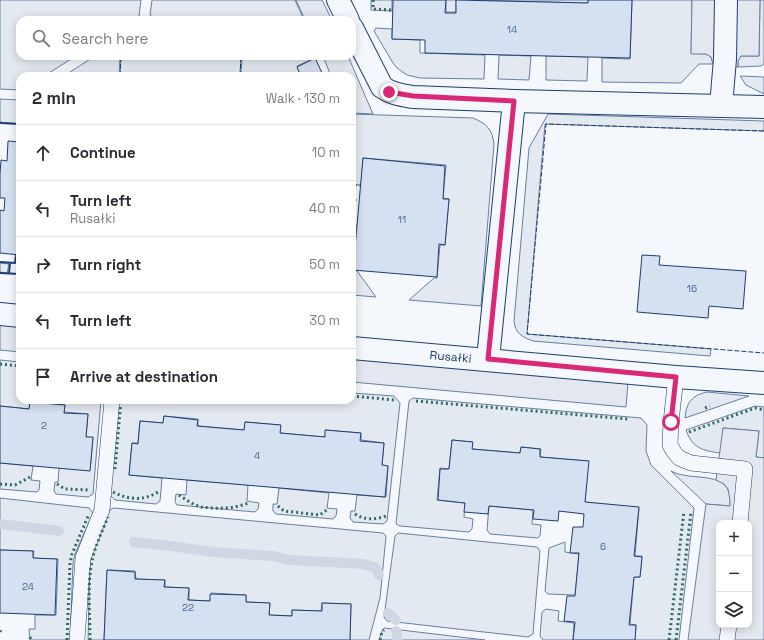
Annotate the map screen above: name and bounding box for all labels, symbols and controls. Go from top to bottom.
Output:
search box [16,16,356,60]
house number: 14 [507,23,517,36]
icon: search [30,27,52,49]
text: Search here [62,29,148,48]
route end [380,83,398,101]
text: 2 min [32,87,76,109]
text: Walk · 130 m [266,90,340,107]
icon: ahead [32,142,54,164]
text: Continue [70,143,136,162]
text: 10 m [312,144,340,161]
text: Turn left [70,191,132,210]
icon: left [32,198,54,220]
text: 40 m [309,200,340,217]
text: Rusałki [70,210,115,227]
house number: 11 [398,213,406,226]
icon: right [32,254,54,276]
text: Turn right [70,255,141,274]
text: 50 m [309,256,340,273]
house number: 16 [687,282,697,295]
icon: left [32,310,54,332]
text: Turn left [70,311,132,330]
text: 30 m [309,312,340,329]
street label: Rusałki [429,347,472,367]
icon: arrive [32,366,54,388]
text: Arrive at destination [70,367,218,386]
route start [662,413,680,431]
house number: 2 [41,419,47,432]
house number: 4 [254,449,260,462]
map controls [716,520,752,628]
button: + [716,520,752,556]
house number: 6 [600,540,606,553]
button: − [716,556,752,592]
house number: 24 [22,580,34,593]
button: layers [716,592,752,628]
house number: 22 [182,601,194,614]

